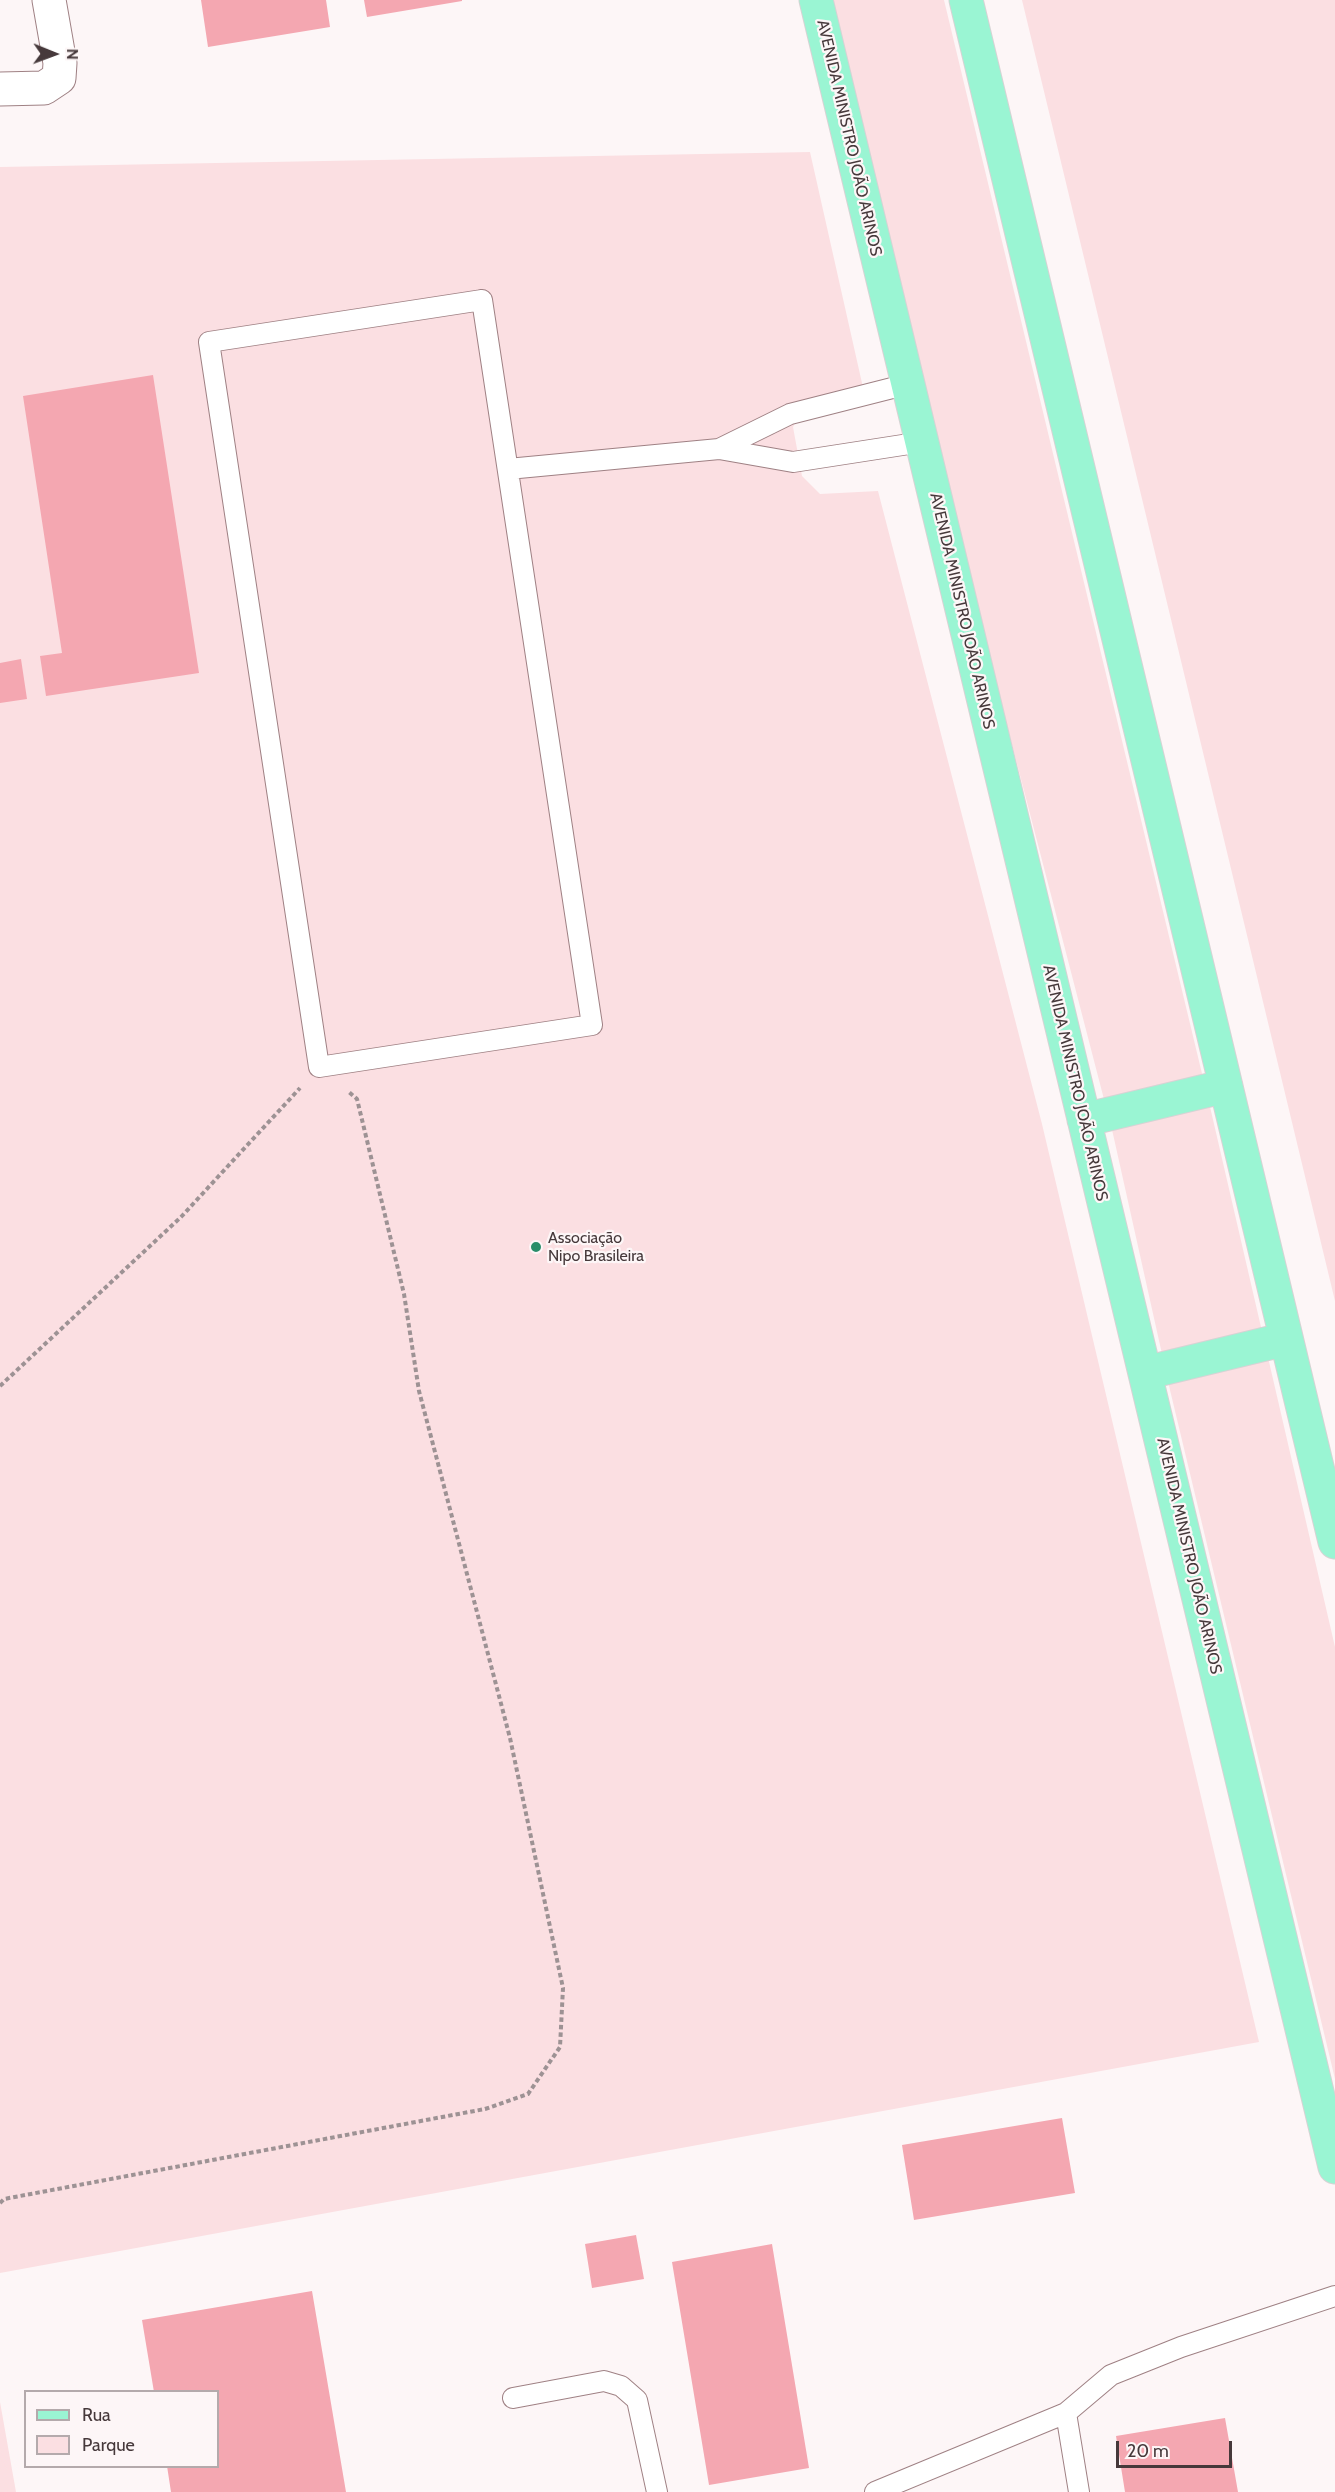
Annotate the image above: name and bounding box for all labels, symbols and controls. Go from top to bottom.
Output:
street label: AVENIDA MINISTRO JOÃO ARINOS [812,18,886,258]
north arrow [24,24,84,84]
text: N [63,49,82,60]
street label: AVENIDA MINISTRO JOÃO ARINOS [925,491,999,731]
street label: AVENIDA MINISTRO JOÃO ARINOS [1038,963,1112,1203]
place label: Associação Nipo Brasileira [548,1228,644,1266]
marker: Associação Nipo Brasileira [529,1240,543,1254]
street label: AVENIDA MINISTRO JOÃO ARINOS [1152,1436,1226,1676]
legend [24,2390,219,2468]
text: Rua [82,2404,111,2426]
scale bar [1119,2429,1234,2467]
text: Parque [82,2434,135,2456]
text: 20 m [1127,2440,1169,2462]

